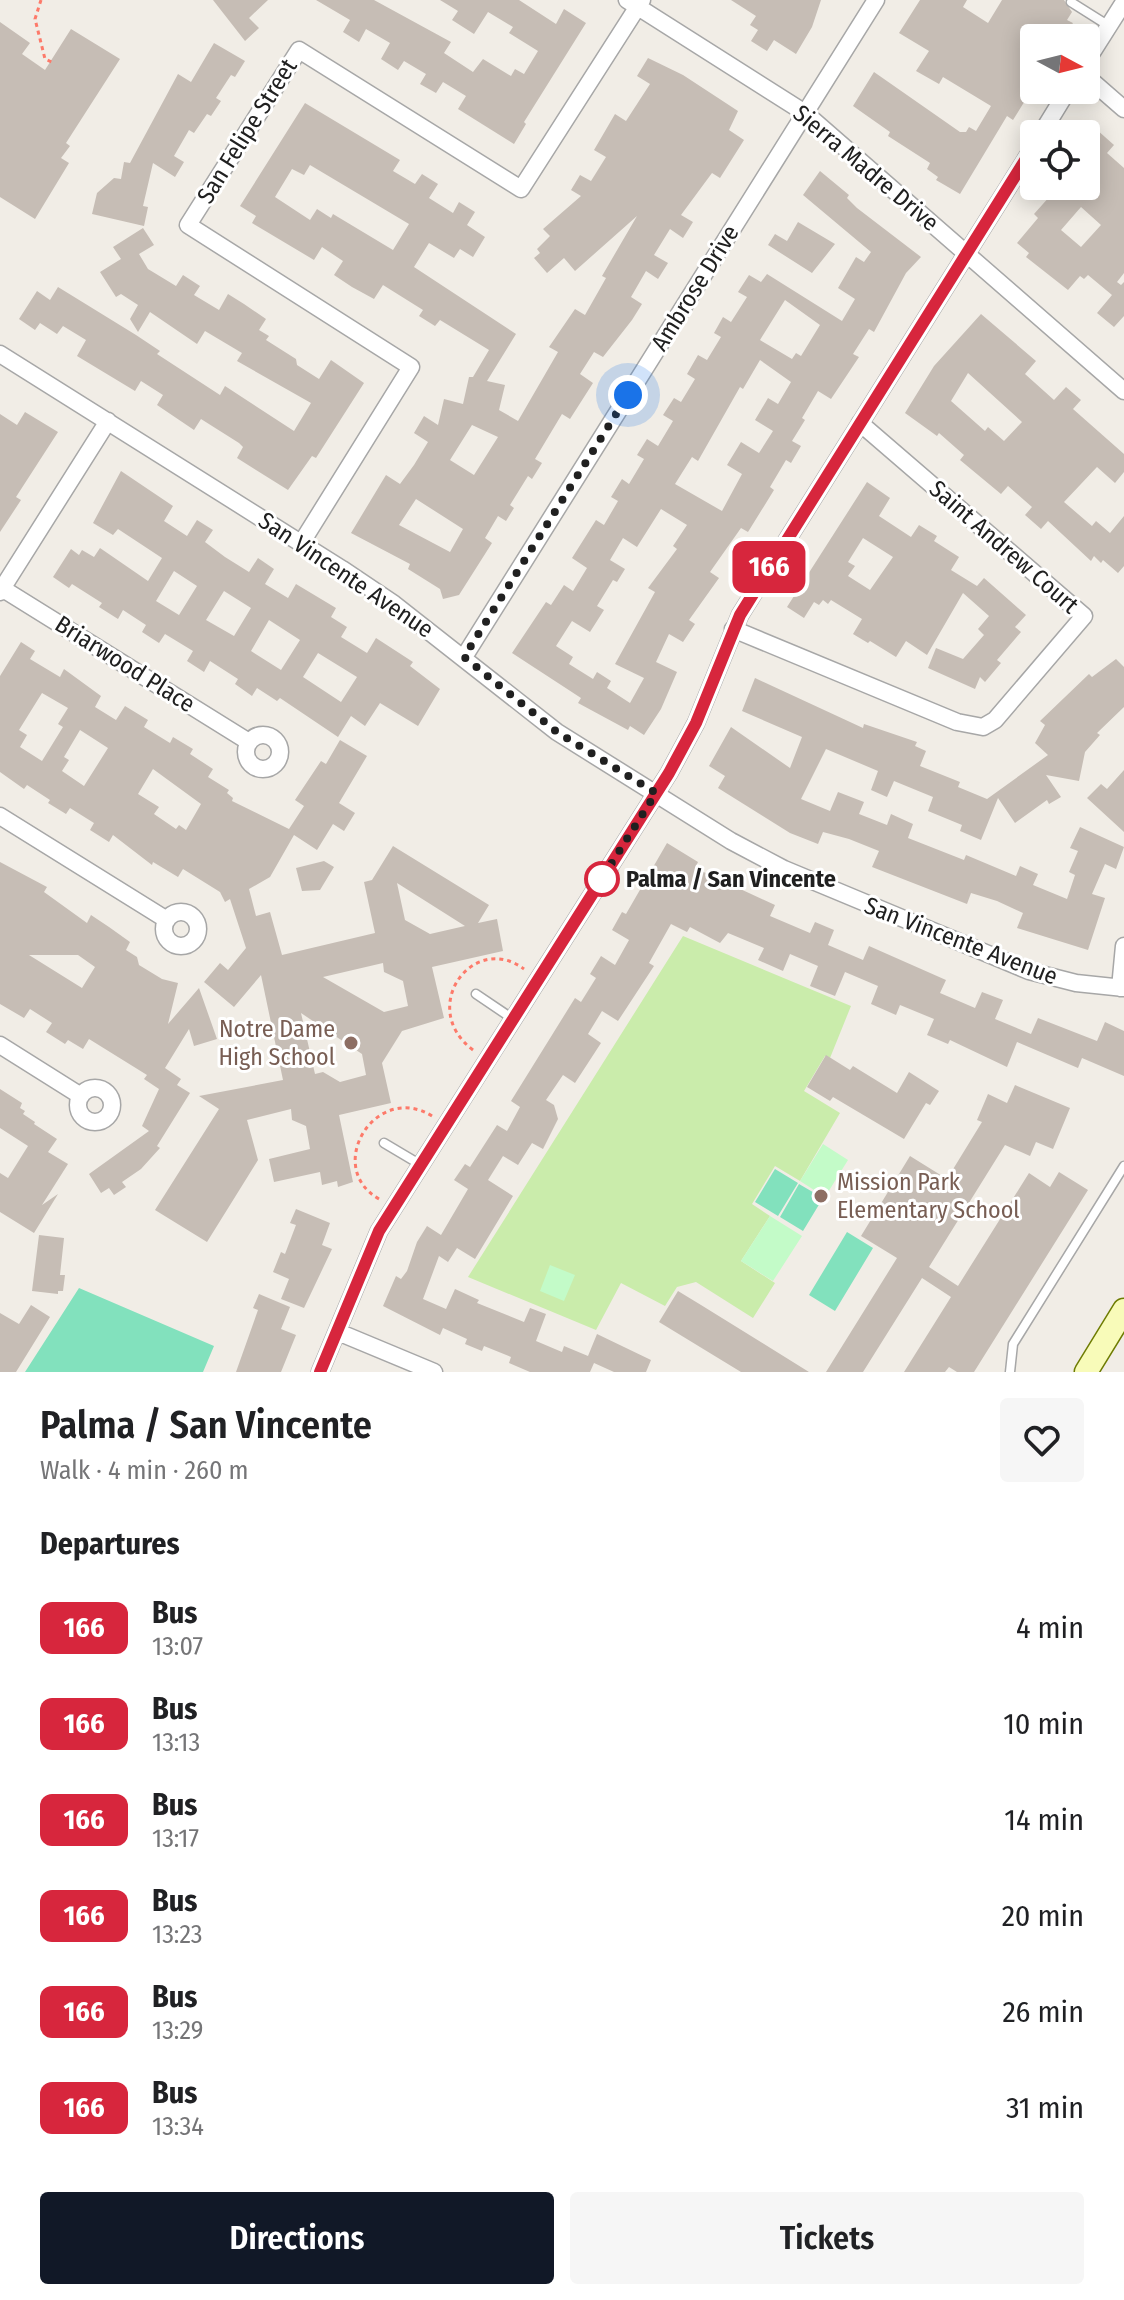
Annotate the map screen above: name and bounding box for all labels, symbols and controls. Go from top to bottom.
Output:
north arrow [1020,24,1100,104]
map controls [1020,24,1100,200]
street label: San Felipe Street [191,53,303,208]
street label: Sierra Madre Drive [788,99,944,237]
button: locate [1020,120,1100,200]
street label: Ambrose Drive [645,220,745,356]
your location [608,375,648,415]
street label: Saint Andrew Court [924,475,1084,619]
street label: San Vincente Avenue [253,506,439,644]
line badge: 166 [723,541,815,593]
text: 166 [748,550,790,583]
street label: Briarwood Place [50,610,200,718]
marker: Palma / San Vincente [585,862,619,896]
place label: Palma / San Vincente [626,865,836,893]
street label: San Vincente Avenue [861,891,1061,991]
place label: Notre Dame High School [218,1015,335,1071]
marker: Notre Dame High School [342,1034,360,1052]
place label: Mission Park Elementary School [837,1168,1020,1224]
marker: Mission Park Elementary School [812,1187,830,1205]
button: heart [1000,1398,1084,1482]
text: Palma / San Vincente [40,1402,372,1448]
text: Walk · 4 min · 260 m [40,1455,249,1486]
text: Departures [40,1526,180,1562]
text: Bus [152,1595,197,1631]
text: 4 min [1016,1610,1084,1646]
text: 166 [63,1611,105,1644]
text: 13:07 [152,1631,203,1662]
text: Bus [152,1691,197,1727]
text: 10 min [1003,1706,1084,1742]
text: 166 [63,1707,105,1740]
text: 13:13 [152,1727,200,1758]
text: Bus [152,1787,197,1823]
text: 14 min [1004,1802,1084,1838]
text: 166 [63,1803,105,1836]
text: 13:17 [152,1823,199,1854]
text: Bus [152,1883,197,1919]
text: 20 min [1002,1898,1084,1934]
text: 166 [63,1899,105,1932]
text: 13:23 [152,1919,203,1950]
text: Bus [152,1979,197,2015]
text: 26 min [1002,1994,1084,2030]
text: 166 [63,1995,105,2028]
text: 13:29 [152,2015,203,2046]
text: Bus [152,2075,197,2111]
text: 31 min [1006,2090,1084,2126]
text: 166 [63,2091,105,2124]
text: 13:34 [152,2111,204,2142]
button: Directions [40,2192,554,2284]
button: Tickets [570,2192,1084,2284]

